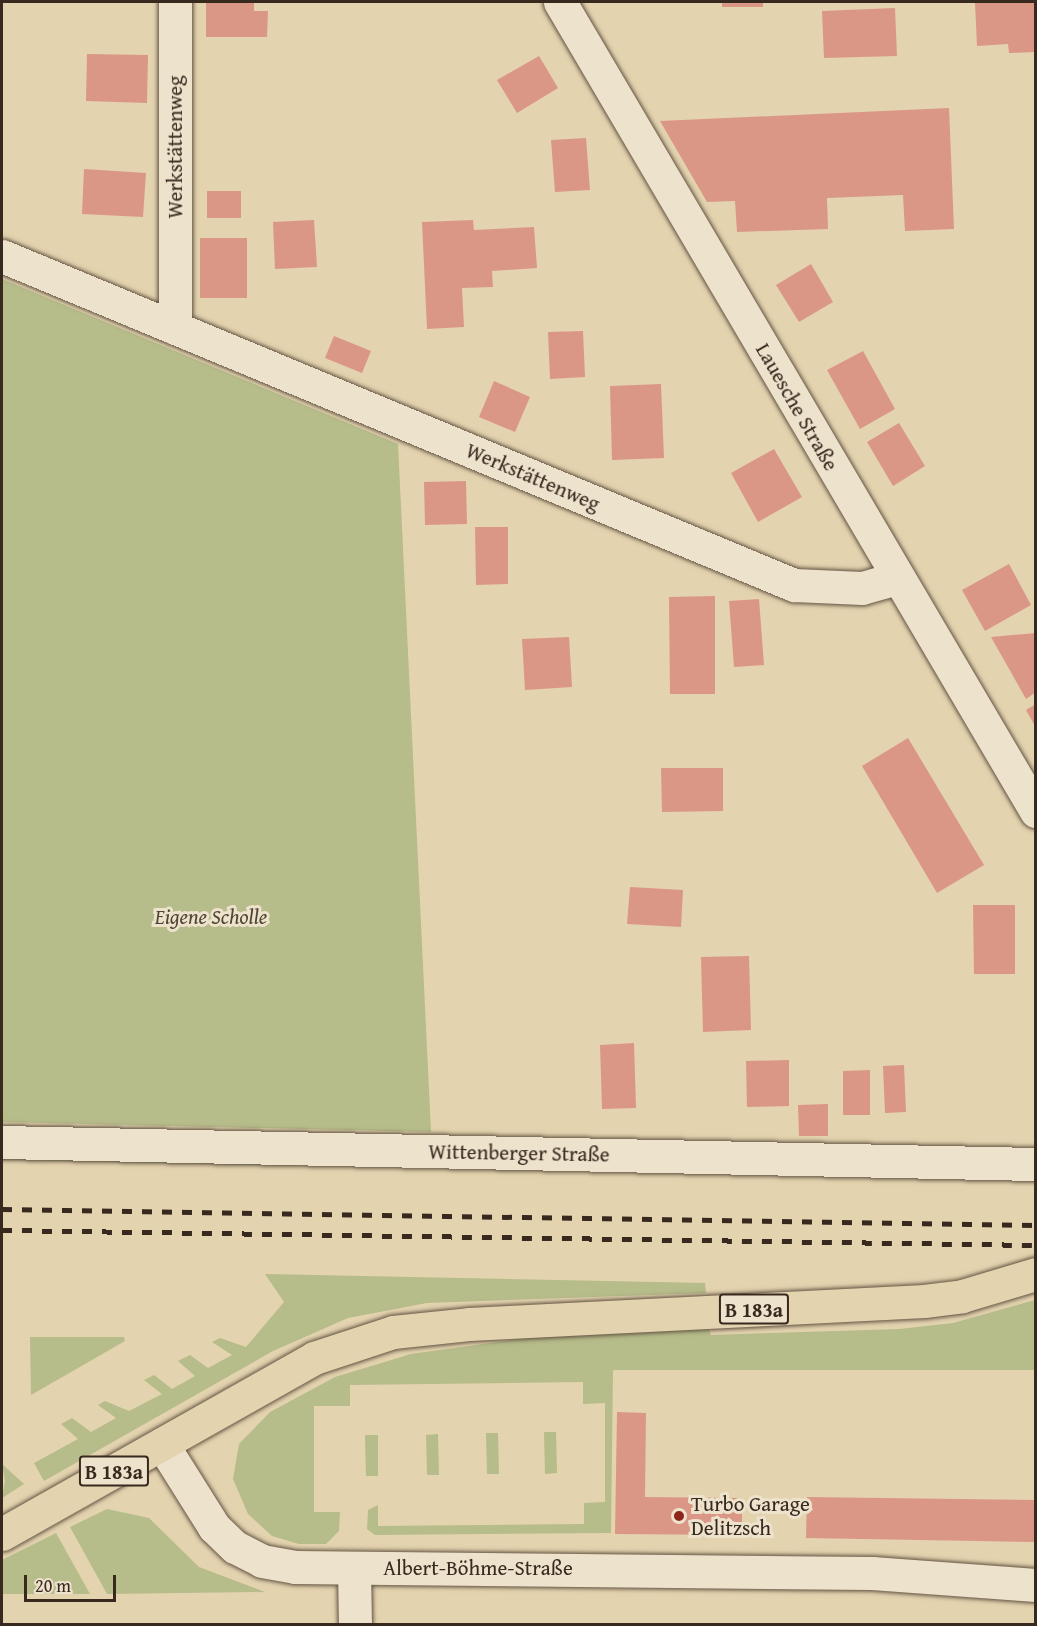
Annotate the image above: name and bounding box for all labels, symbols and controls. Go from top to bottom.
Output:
street label: Werkstättenweg [162,75,188,219]
street label: Lauesche Straße [750,339,844,475]
street label: Werkstättenweg [462,437,604,517]
park label: Eigene Scholle [155,904,267,930]
street label: Wittenberger Straße [428,1139,610,1167]
road number: B 183a [718,1292,790,1326]
road number: B 183a [78,1454,150,1488]
place label: Turbo Garage Delitzsch [691,1491,810,1541]
marker: Turbo Garage Delitzsch [672,1509,686,1523]
street label: Albert-Böhme-Straße [383,1555,573,1581]
scale bar [27,1563,118,1601]
text: 20 m [35,1572,71,1599]

